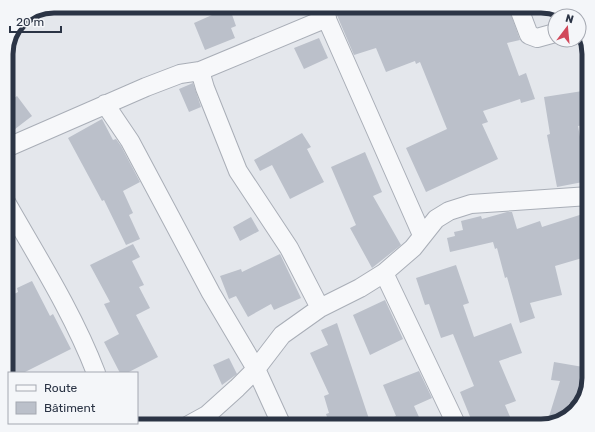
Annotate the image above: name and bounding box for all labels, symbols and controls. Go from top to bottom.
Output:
scale bar [10,8,61,34]
north arrow [547,8,587,48]
text: N [564,12,575,26]
text: 20 m [16,15,44,29]
legend [8,372,138,424]
text: Route [44,381,78,395]
text: Bâtiment [44,401,96,415]

